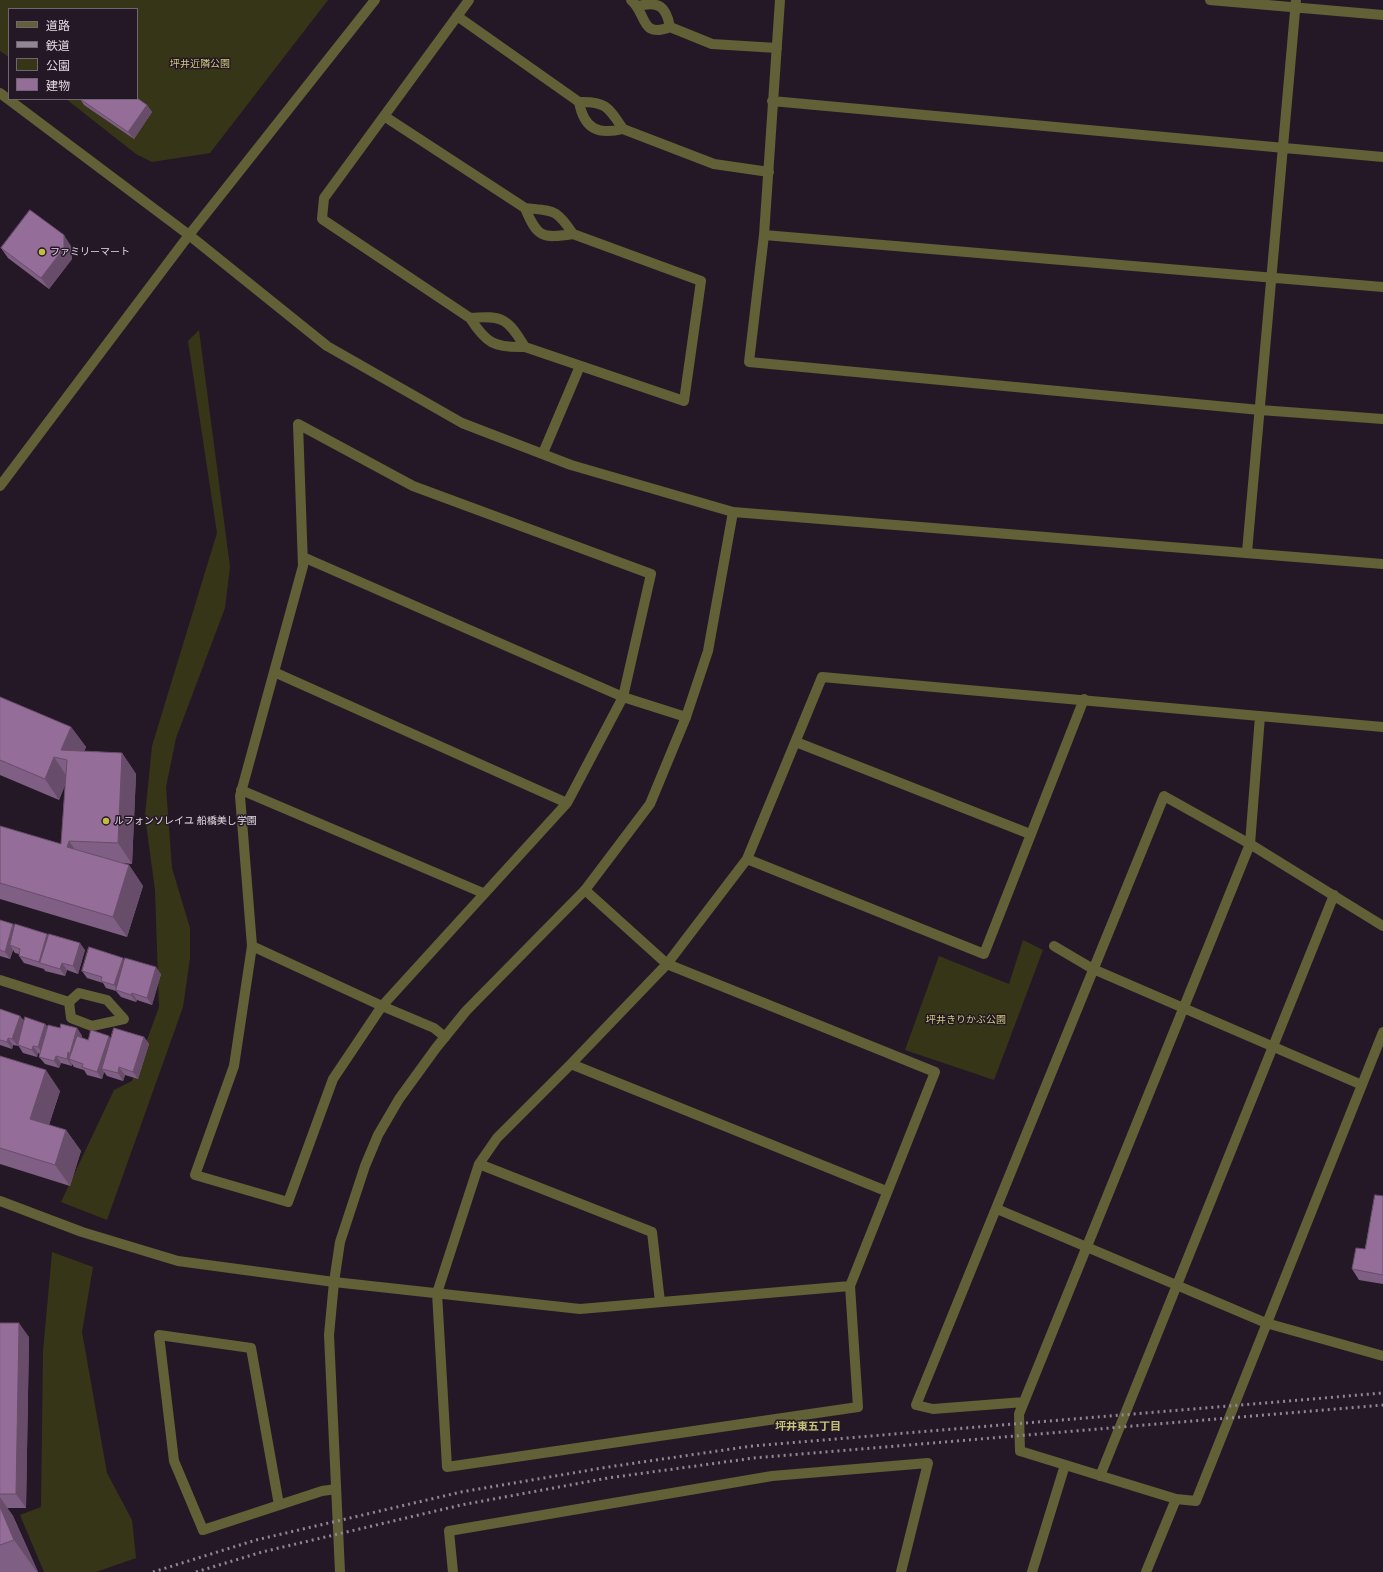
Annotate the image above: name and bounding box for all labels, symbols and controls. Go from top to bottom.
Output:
legend [8,8,138,100]
text: 道路 [46,18,70,33]
text: 鉄道 [46,38,70,53]
text: 公園 [46,58,70,73]
park label: 坪井近隣公園 [170,58,230,70]
text: 建物 [46,78,70,93]
place label: ファミリーマート [50,246,130,258]
marker: ファミリーマート [37,247,47,257]
place label: ルフォンソレイユ 船橋美し学園 [114,815,257,827]
marker: ルフォンソレイユ 船橋美し学園 [101,816,111,826]
park label: 坪井きりかぶ公園 [926,1014,1006,1026]
district label: 坪井東五丁目 [775,1420,841,1434]

